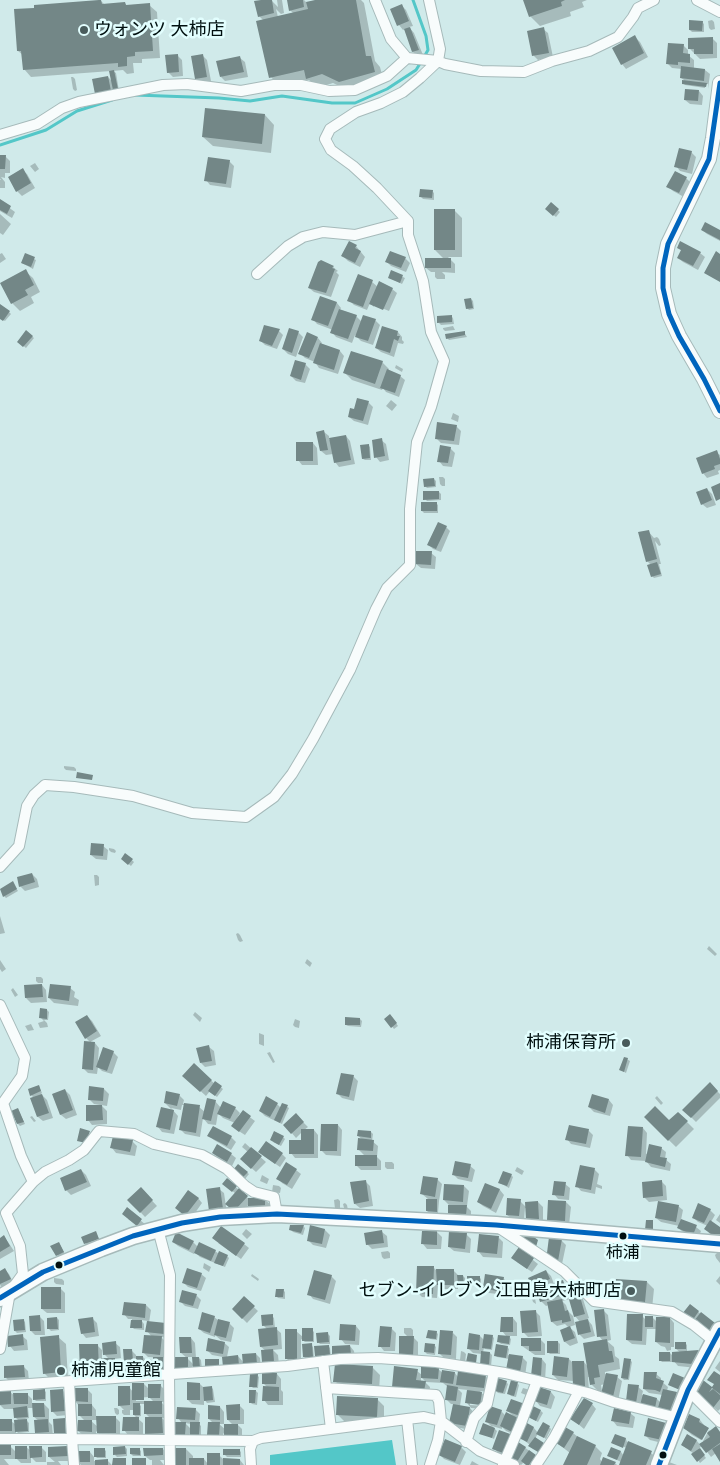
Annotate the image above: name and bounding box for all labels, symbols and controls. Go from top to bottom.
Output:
place label: ウォンツ 大柿店 [94,19,224,41]
marker: ウォンツ 大柿店 [78,24,90,36]
place label: 柿浦保育所 [526,1032,616,1054]
marker: 柿浦保育所 [620,1037,632,1049]
marker: 柿浦 [618,1231,628,1241]
place label: 柿浦 [606,1244,640,1264]
unlabelled marker [54,1260,64,1270]
place label: セブン-イレブン 江田島大柿町店 [359,1280,621,1302]
marker: セブン-イレブン 江田島大柿町店 [625,1285,637,1297]
place label: 柿浦児童館 [71,1360,161,1382]
marker: 柿浦児童館 [55,1365,67,1377]
unlabelled marker [658,1450,668,1460]

